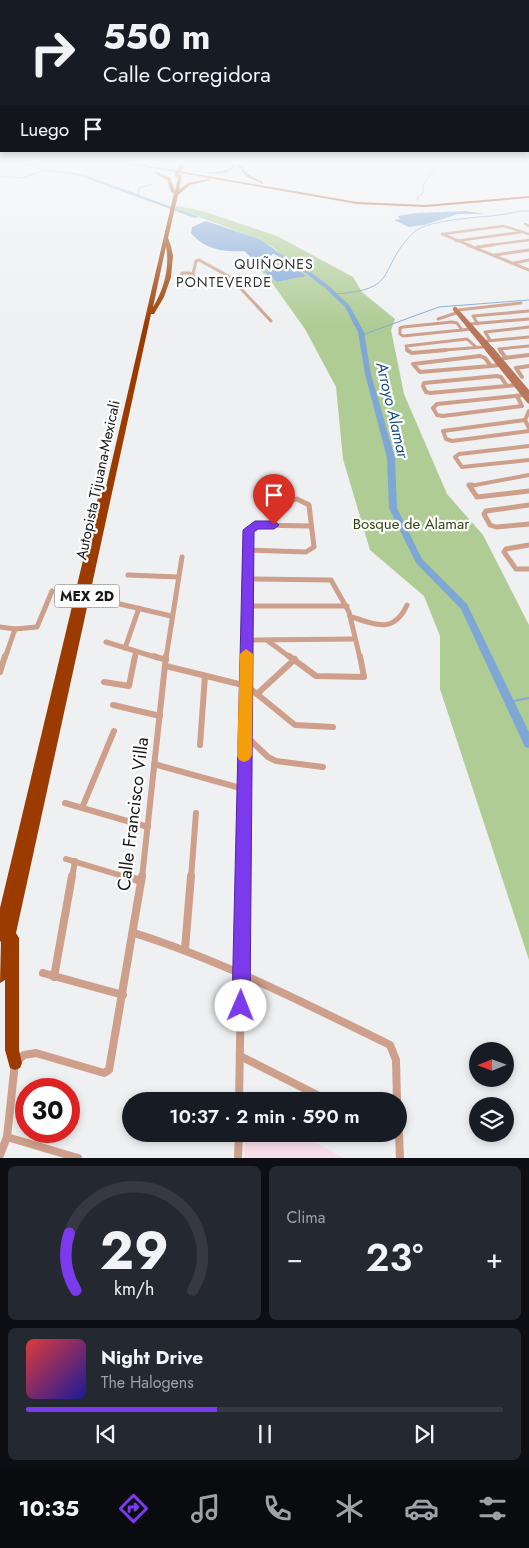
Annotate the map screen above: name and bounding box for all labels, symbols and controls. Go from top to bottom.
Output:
text: 550 m [103,12,211,62]
icon: right [20,20,85,85]
text: Calle Corregidora [103,58,271,90]
icon: arrive [79,115,107,143]
text: Luego [20,116,69,143]
district label: QUIÑONES [234,254,314,274]
district label: PONTEVERDE [176,272,272,292]
water label: Arroyo Alamar [370,359,415,462]
street label: Autopista Tijuana-Mexicali [70,398,126,562]
pin [253,474,295,525]
icon: arrive [260,481,288,509]
park label: Bosque de Alamar [353,513,470,535]
road number: MEX 2D [54,584,120,608]
street label: Calle Francisco Villa [111,736,155,892]
position arrow [214,979,266,1031]
north arrow [469,1042,514,1088]
map controls [469,1042,514,1142]
speed limit sign: 30 [15,1078,80,1143]
button: layers [469,1097,514,1142]
text: 10:37 · 2 min · 590 m [169,1103,360,1130]
text: Clima [287,1206,325,1229]
text: 29 [100,1213,169,1289]
text: 23° [366,1230,423,1285]
text: − [287,1238,303,1279]
text: + [486,1238,503,1279]
text: km/h [114,1276,154,1302]
text: Night Drive [101,1344,203,1371]
text: The Halogens [101,1371,194,1394]
icon: previous [92,1420,120,1448]
icon: pause [251,1420,279,1448]
icon: next [410,1420,438,1448]
icon: directions [116,1491,151,1526]
icon: music [188,1491,223,1526]
icon: phone [260,1491,295,1526]
icon: climate [332,1491,367,1526]
icon: car [404,1491,439,1526]
icon: filters [475,1491,510,1526]
text: 10:35 [18,1492,79,1524]

